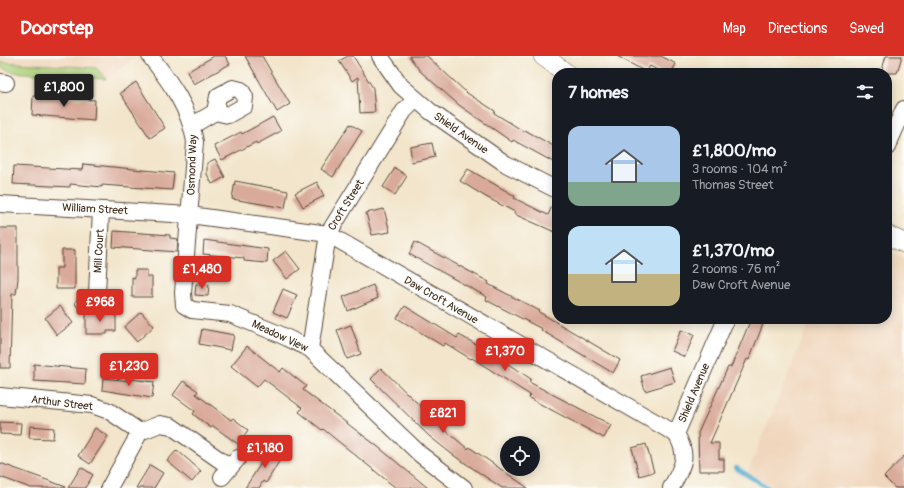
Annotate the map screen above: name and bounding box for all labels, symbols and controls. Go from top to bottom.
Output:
text: Doorstep [20,16,94,40]
text: Map [723,20,746,37]
text: Directions [768,20,827,37]
text: Saved [849,20,884,37]
pin: £1,800 [31,74,97,108]
text: £1,800 [43,79,85,95]
icon: filters [854,81,876,103]
text: 7 homes [568,82,628,103]
street label: Shield Avenue [431,110,491,157]
street label: Osmond Way [184,134,200,196]
text: £1,800/mo [692,140,776,161]
icon: home [600,142,648,190]
text: 3 rooms · 104 m² [692,161,787,177]
street label: Croft Street [325,177,367,233]
text: Thomas Street [692,177,773,193]
street label: William Street [62,201,129,217]
street label: Mill Court [91,228,107,273]
text: £1,370/mo [692,240,774,261]
icon: home [600,242,648,290]
pin: £1,480 [169,256,235,290]
text: £1,480 [182,261,222,277]
text: 2 rooms · 76 m² [692,261,780,277]
street label: Daw Croft Avenue [402,274,481,327]
text: Daw Croft Avenue [692,277,790,293]
pin: £968 [76,289,124,323]
text: £968 [85,294,115,310]
street label: Meadow View [250,317,311,355]
pin: £1,370 [472,338,538,372]
text: £1,370 [485,343,525,359]
pin: £1,230 [96,353,162,387]
text: £1,230 [109,358,149,374]
street label: Shield Avenue [676,361,713,425]
street label: Arthur Street [30,393,94,413]
pin: £821 [419,400,467,434]
text: £821 [429,405,457,421]
pin: £1,180 [232,435,298,469]
map controls [500,436,540,476]
button: locate [500,436,540,476]
text: £1,180 [246,440,284,456]

